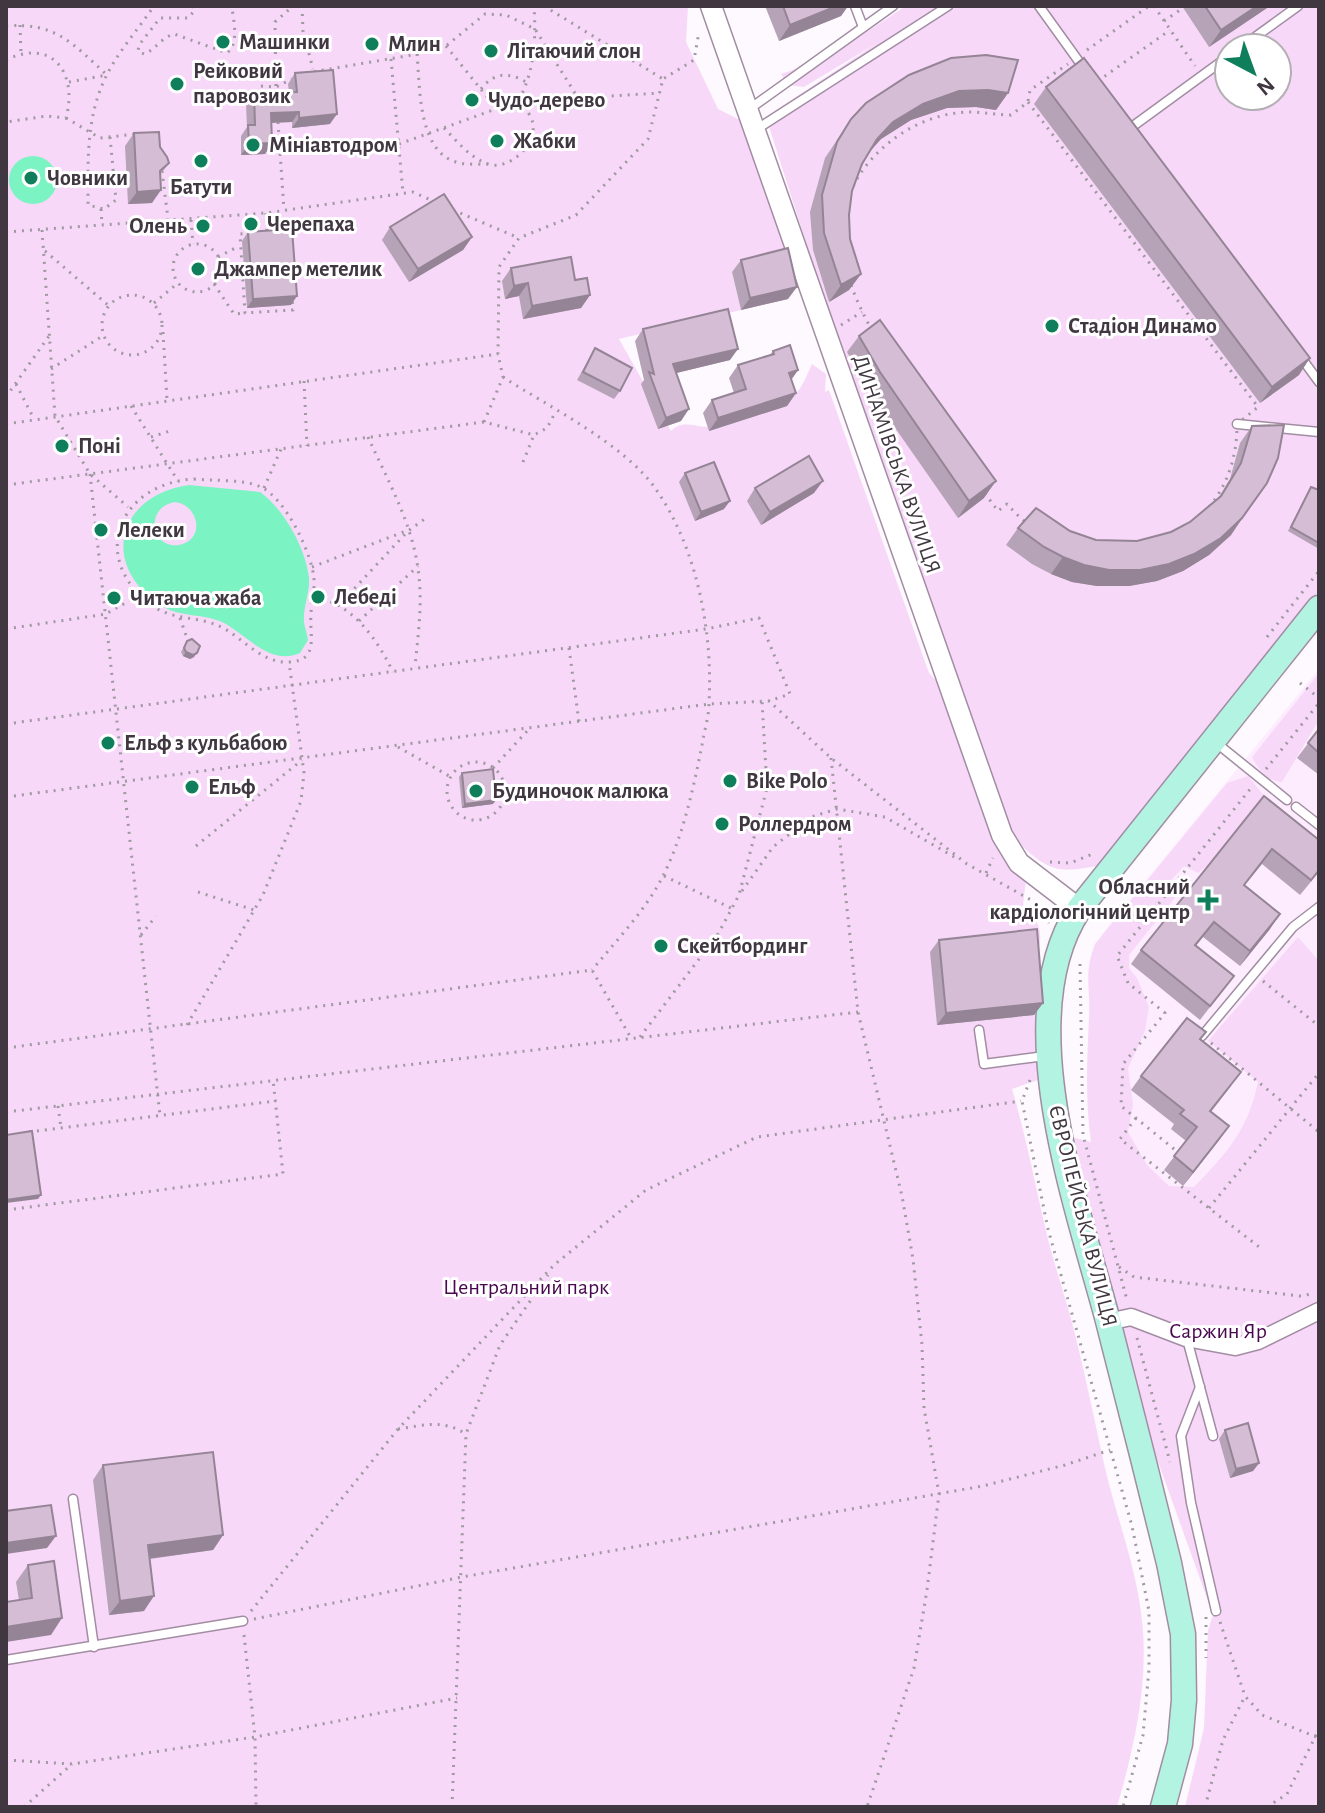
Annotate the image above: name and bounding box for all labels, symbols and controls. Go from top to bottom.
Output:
place label: Машинки [239,31,330,53]
north arrow [1213,32,1293,112]
marker: Машинки [214,33,232,51]
place label: Млин [388,33,441,55]
marker: Млин [363,35,381,53]
place label: Літаючий слон [507,40,641,62]
marker: Літаючий слон [482,42,500,60]
place label: Рейковий паровозик [193,60,291,107]
text: N [1252,73,1278,100]
marker: Рейковий паровозик [168,75,186,93]
place label: Чудо-дерево [488,89,606,112]
marker: Чудо-дерево [463,91,481,109]
place label: Жабки [513,130,576,152]
marker: Жабки [488,132,506,150]
place label: Мініавтодром [269,134,398,156]
marker: Мініавтодром [244,136,262,154]
marker: Батути [192,152,210,170]
place label: Човники [47,167,128,189]
marker: Човники [22,169,40,187]
place label: Батути [170,176,232,199]
place label: Черепаха [267,213,355,235]
place label: Олень [129,215,188,237]
marker: Черепаха [242,215,260,233]
marker: Олень [194,217,212,235]
place label: Джампер метелик [214,258,382,280]
marker: Джампер метелик [189,260,207,278]
place label: Стадіон Динамо [1068,315,1217,337]
marker: Стадіон Динамо [1043,317,1061,335]
street label: ДИНАМІВСЬКА ВУЛИЦЯ [849,352,945,576]
place label: Поні [78,435,121,457]
marker: Поні [53,437,71,455]
place label: Лелеки [117,519,185,541]
marker: Лелеки [92,521,110,539]
place label: Лебеді [334,586,397,608]
place label: Читаюча жаба [130,587,261,609]
marker: Лебеді [309,588,327,606]
marker: Читаюча жаба [105,589,123,607]
place label: Ельф з кульбабою [124,732,287,755]
marker: Ельф з кульбабою [99,734,117,752]
place label: Bike Polo [746,770,828,792]
marker: Bike Polo [721,772,739,790]
place label: Ельф [208,776,255,798]
marker: Ельф [183,778,201,796]
place label: Будиночок малюка [492,780,669,803]
marker: Будиночок малюка [467,782,485,800]
place label: Роллердром [738,813,852,835]
marker: Роллердром [713,815,731,833]
place label: Обласний кардiологiчний центр [989,876,1190,923]
marker: Обласний кардiологiчний центр [1197,889,1219,911]
place label: Скейтбординг [677,935,808,957]
marker: Скейтбординг [652,937,670,955]
street label: ЄВРОПЕЙСЬКА ВУЛИЦЯ [1045,1103,1121,1329]
park label: Центральний парк [443,1276,609,1298]
park label: Саржин Яр [1169,1320,1267,1342]

